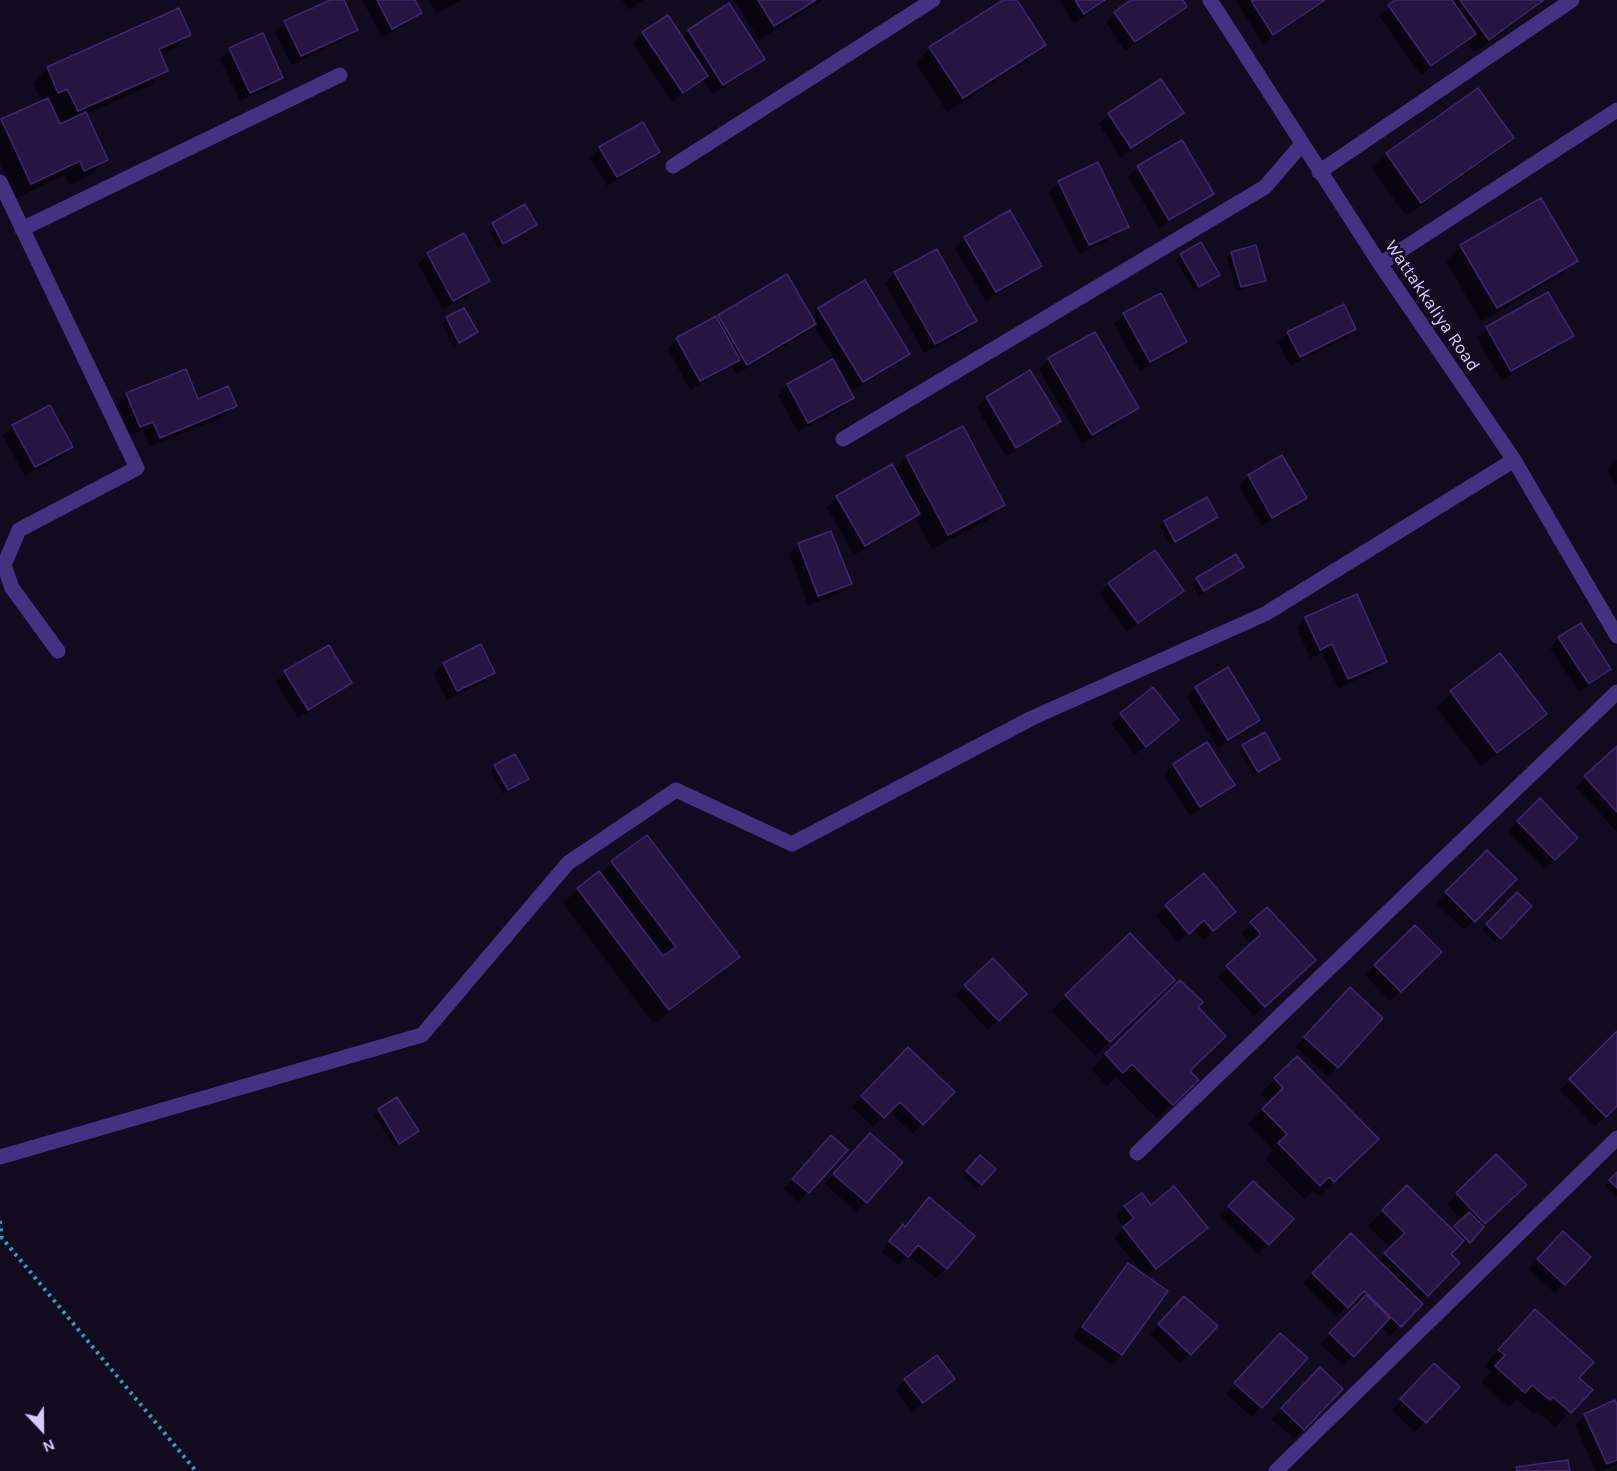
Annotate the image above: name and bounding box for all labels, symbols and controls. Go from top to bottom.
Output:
street label: Wattakkaliya Road [1380,236,1484,376]
north arrow [12,1399,72,1459]
text: N [40,1435,58,1457]

